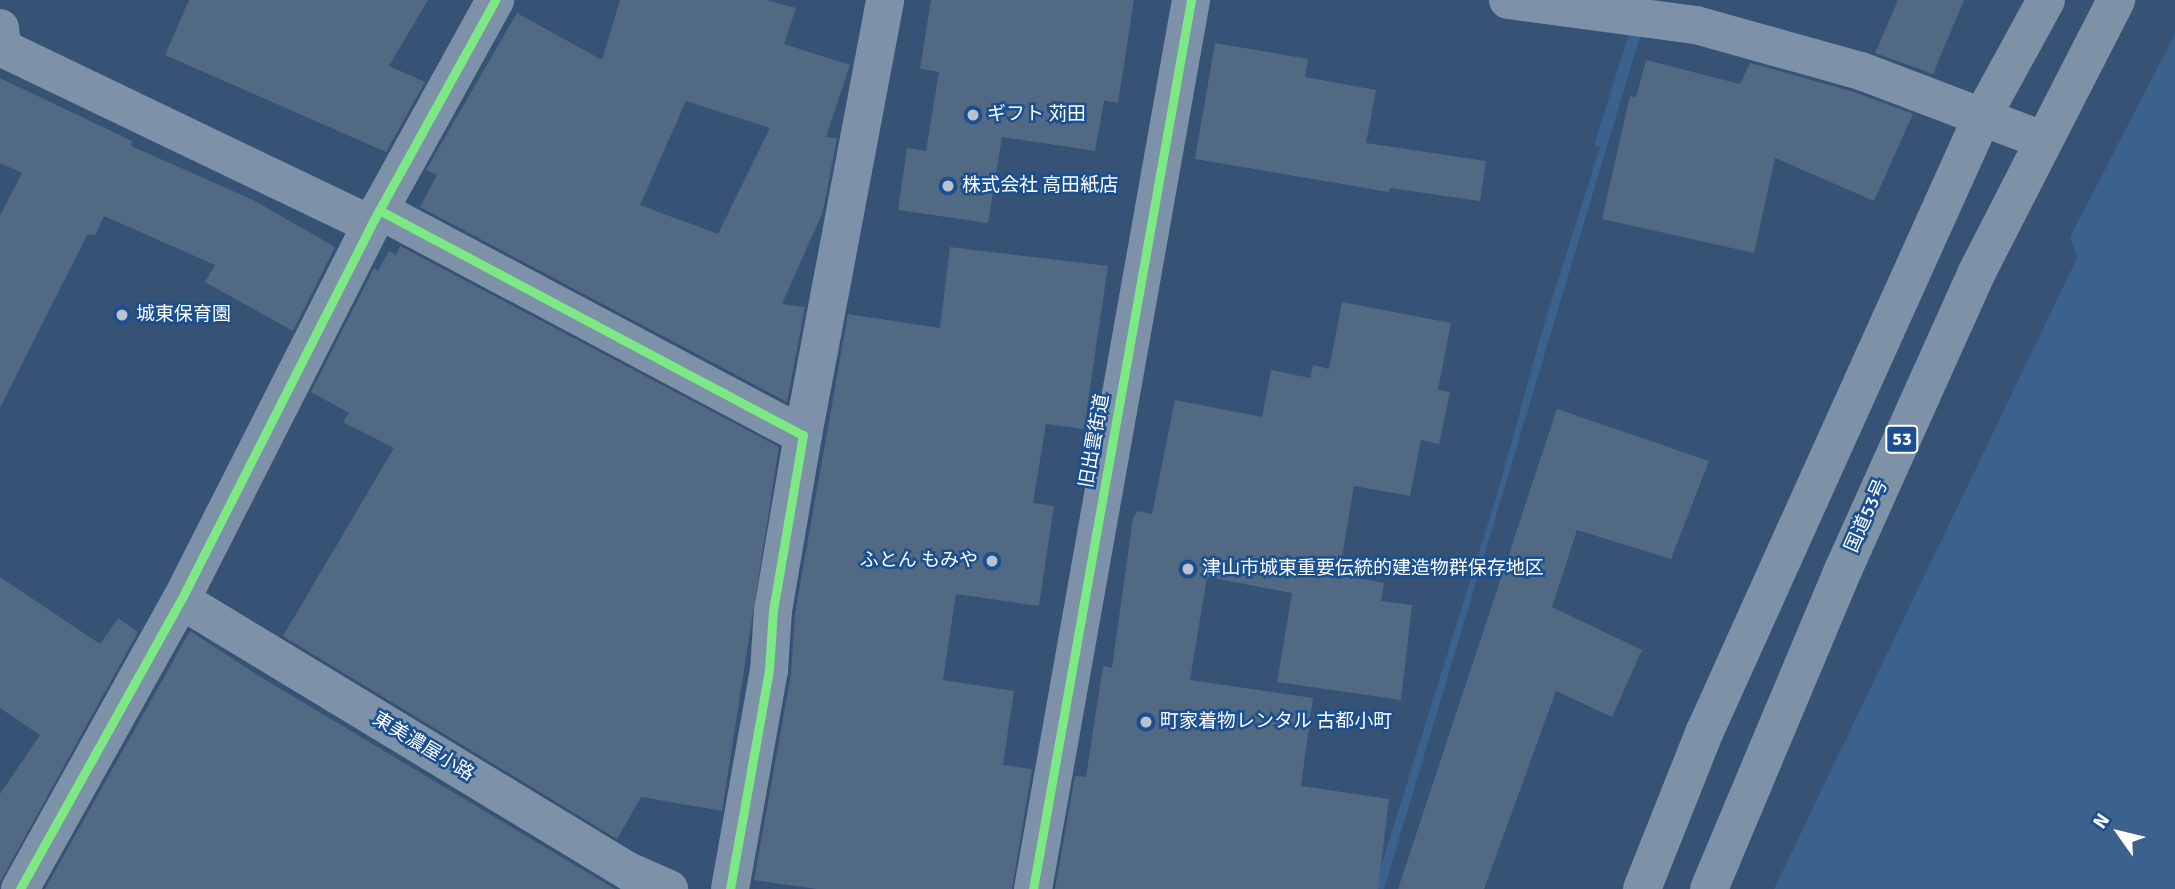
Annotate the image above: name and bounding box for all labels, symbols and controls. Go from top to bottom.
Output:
place label: ギフト 苅田 [987,104,1086,126]
marker: ギフト 苅田 [965,107,981,123]
place label: 株式会社 高田紙店 [962,175,1118,197]
marker: 株式会社 高田紙店 [940,178,956,194]
place label: 城東保育園 [136,304,231,326]
marker: 城東保育園 [114,307,130,323]
street label: 旧出雲街道 [1076,392,1114,490]
road number: 53 [1884,424,1920,454]
street label: 国道53号 [1841,476,1893,556]
place label: ふとん もみや [860,550,978,572]
marker: ふとん もみや [984,553,1000,569]
place label: 津山市城東重要伝統的建造物群保存地区 [1202,558,1544,580]
marker: 津山市城東重要伝統的建造物群保存地区 [1180,561,1196,577]
street label: 東美濃屋小路 [368,708,478,786]
place label: 町家着物レンタル 古都小町 [1160,711,1392,733]
marker: 町家着物レンタル 古都小町 [1138,714,1154,730]
north arrow [2084,798,2154,868]
text: N [2088,809,2115,833]

